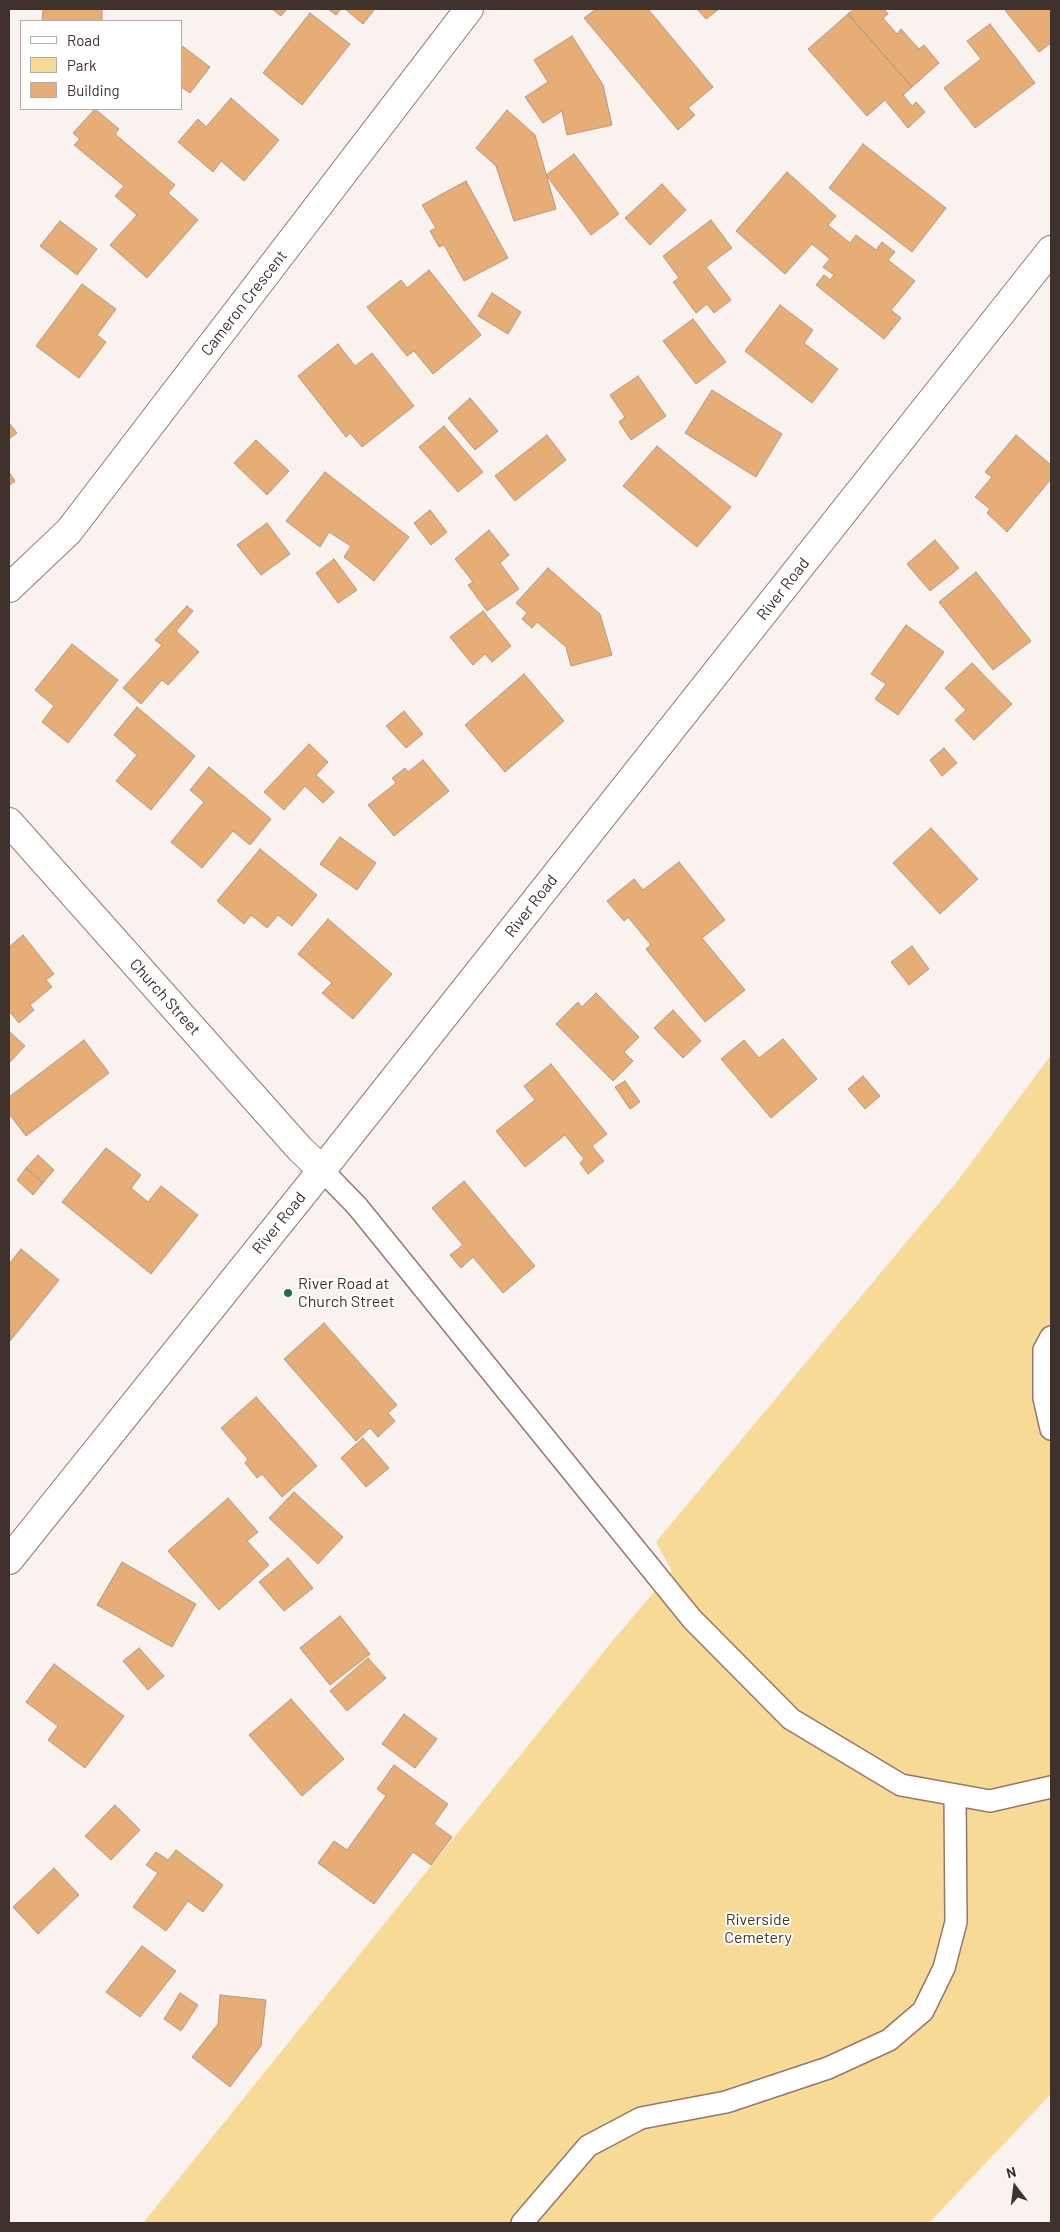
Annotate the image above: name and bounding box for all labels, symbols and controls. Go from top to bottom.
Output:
legend [20,20,182,110]
text: Road [67,31,100,49]
text: Park [67,56,96,74]
text: Building [67,81,120,99]
street label: Cameron Crescent [197,246,291,360]
street label: River Road [753,554,813,624]
street label: River Road [501,871,561,941]
street label: Church Street [126,955,204,1039]
street label: River Road [248,1188,310,1258]
place label: River Road at Church Street [298,1274,394,1312]
marker: River Road at Church Street [282,1287,294,1299]
park label: Riverside Cemetery [724,1910,792,1948]
north arrow [990,2162,1040,2212]
text: N [1004,2163,1018,2181]

